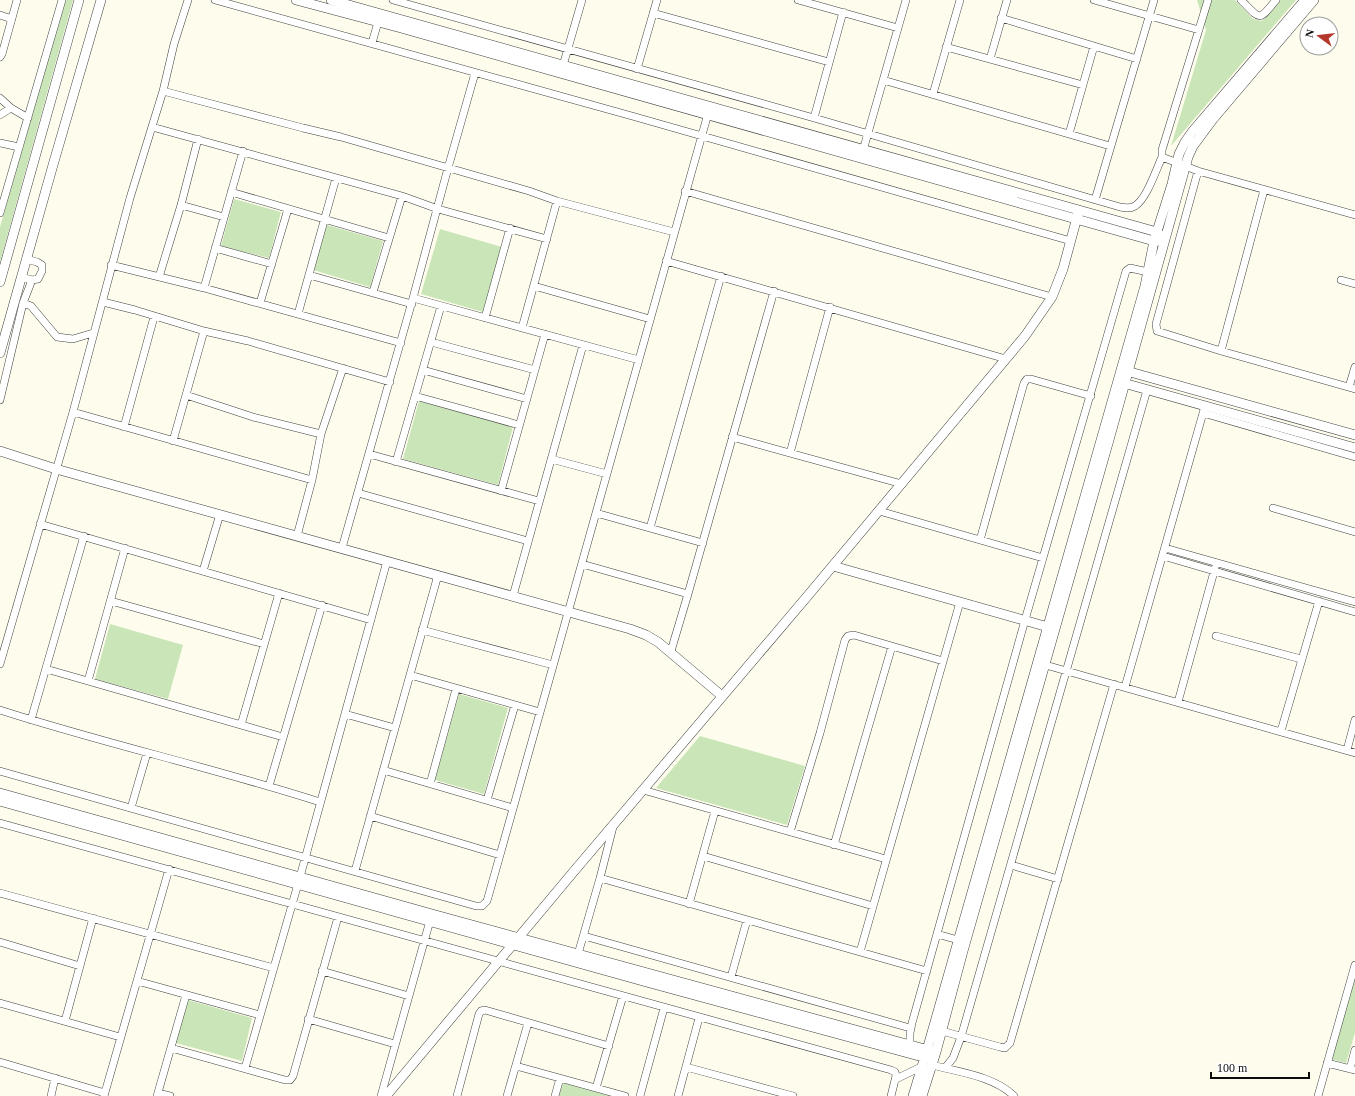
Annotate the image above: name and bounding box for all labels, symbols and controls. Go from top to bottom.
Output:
north arrow [1299,16,1339,56]
text: N [1303,28,1316,39]
scale bar [1211,1054,1309,1080]
text: 100 m [1217,1061,1248,1075]

